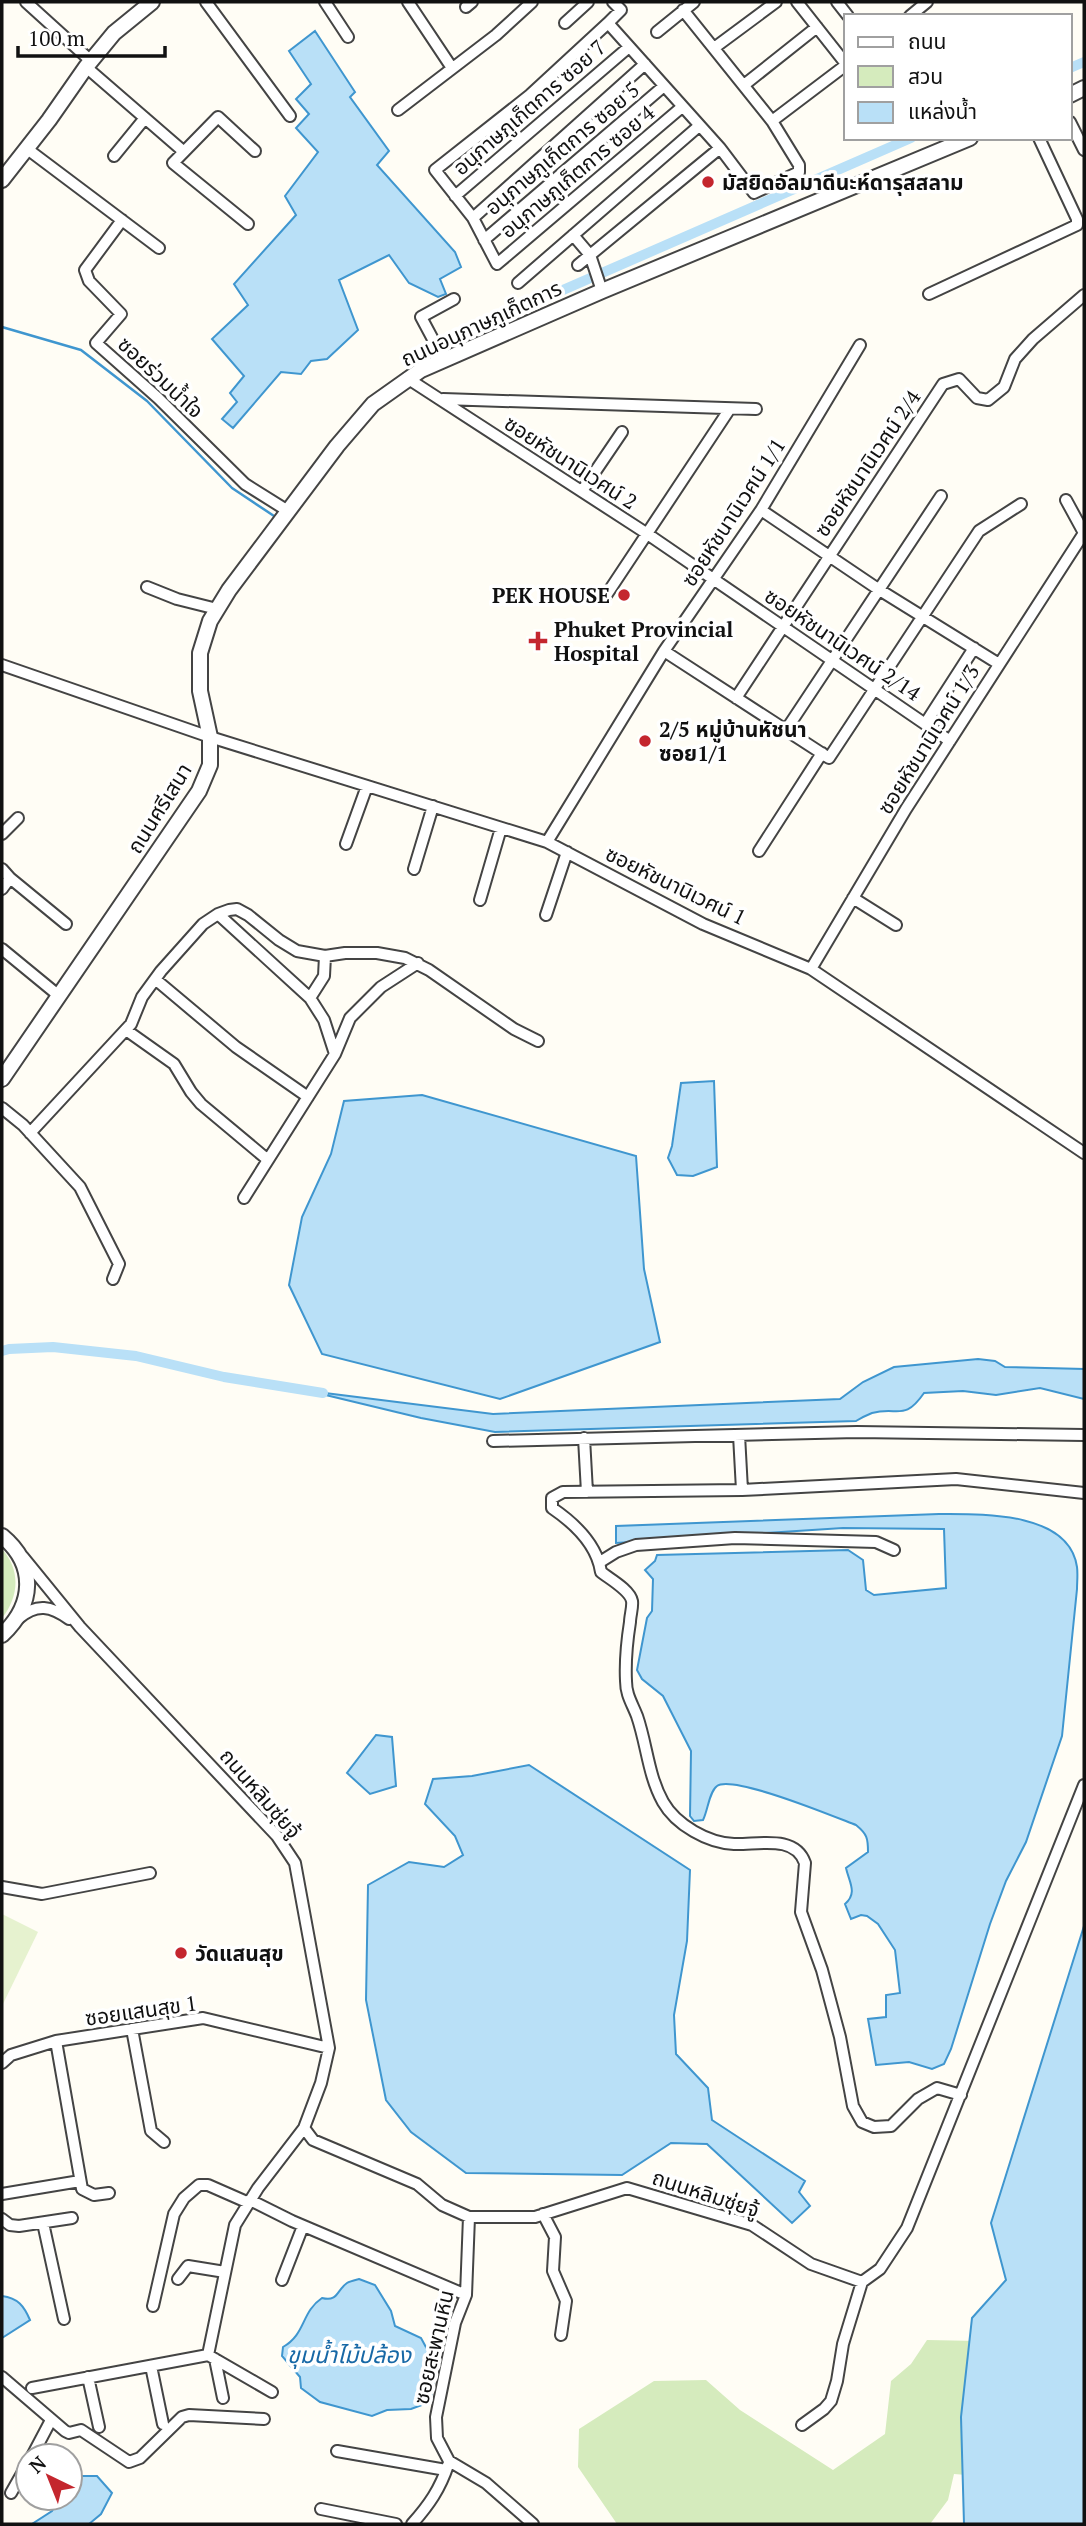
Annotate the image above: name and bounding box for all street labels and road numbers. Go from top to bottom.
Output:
street label: อนุภาษภูเก็ตการ ซอย 7 [447,33,611,181]
street label: อนุภาษภูเก็ตการ ซอย 5 [479,75,645,221]
street label: อนุภาษภูเก็ตการ ซอย 4 [494,98,661,244]
street label: ถนนอนุภาษภูเก็ตการ [396,274,566,372]
street label: ซอยร่วมน้ำใจ [112,330,210,424]
street label: ซอยหัชนานิเวศน์ 2/4 [807,383,927,542]
street label: ซอยหัชนานิเวศน์ 2 [499,409,643,515]
street label: ซอยหัชนานิเวศน์ 1/1 [675,432,791,592]
street label: ซอยหัชนานิเวศน์ 2/14 [759,581,927,707]
street label: ซอยหัชนานิเวศน์ 1/3 [871,659,985,819]
street label: ถนนศรีเสนา [120,758,198,858]
street label: ซอยหัชนานิเวศน์ 1 [601,839,751,931]
street label: ถนนหลิมซุ่ยจู้ [214,1742,308,1844]
street label: ซอยแสนสุข 1 [83,1988,199,2032]
street label: ถนนหลิมซุ่ยจู้ [649,2163,763,2223]
street label: ซอยสะพานหิน [406,2287,460,2407]

